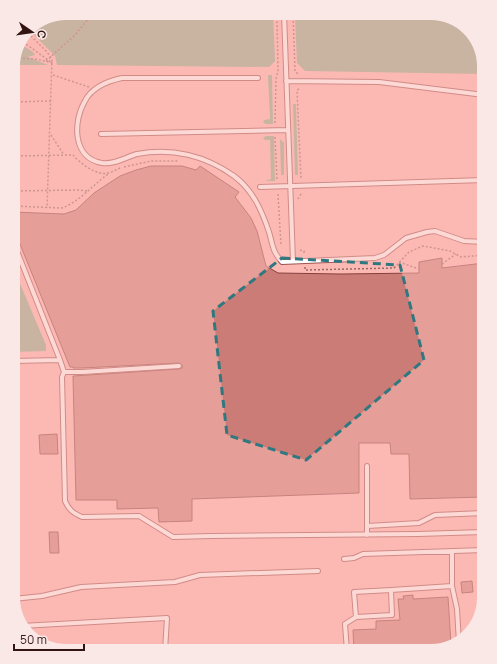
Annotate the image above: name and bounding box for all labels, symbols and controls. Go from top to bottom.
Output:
north arrow [12,12,52,52]
text: С [34,29,50,40]
scale bar [14,626,84,652]
text: 50 m [20,631,47,648]

